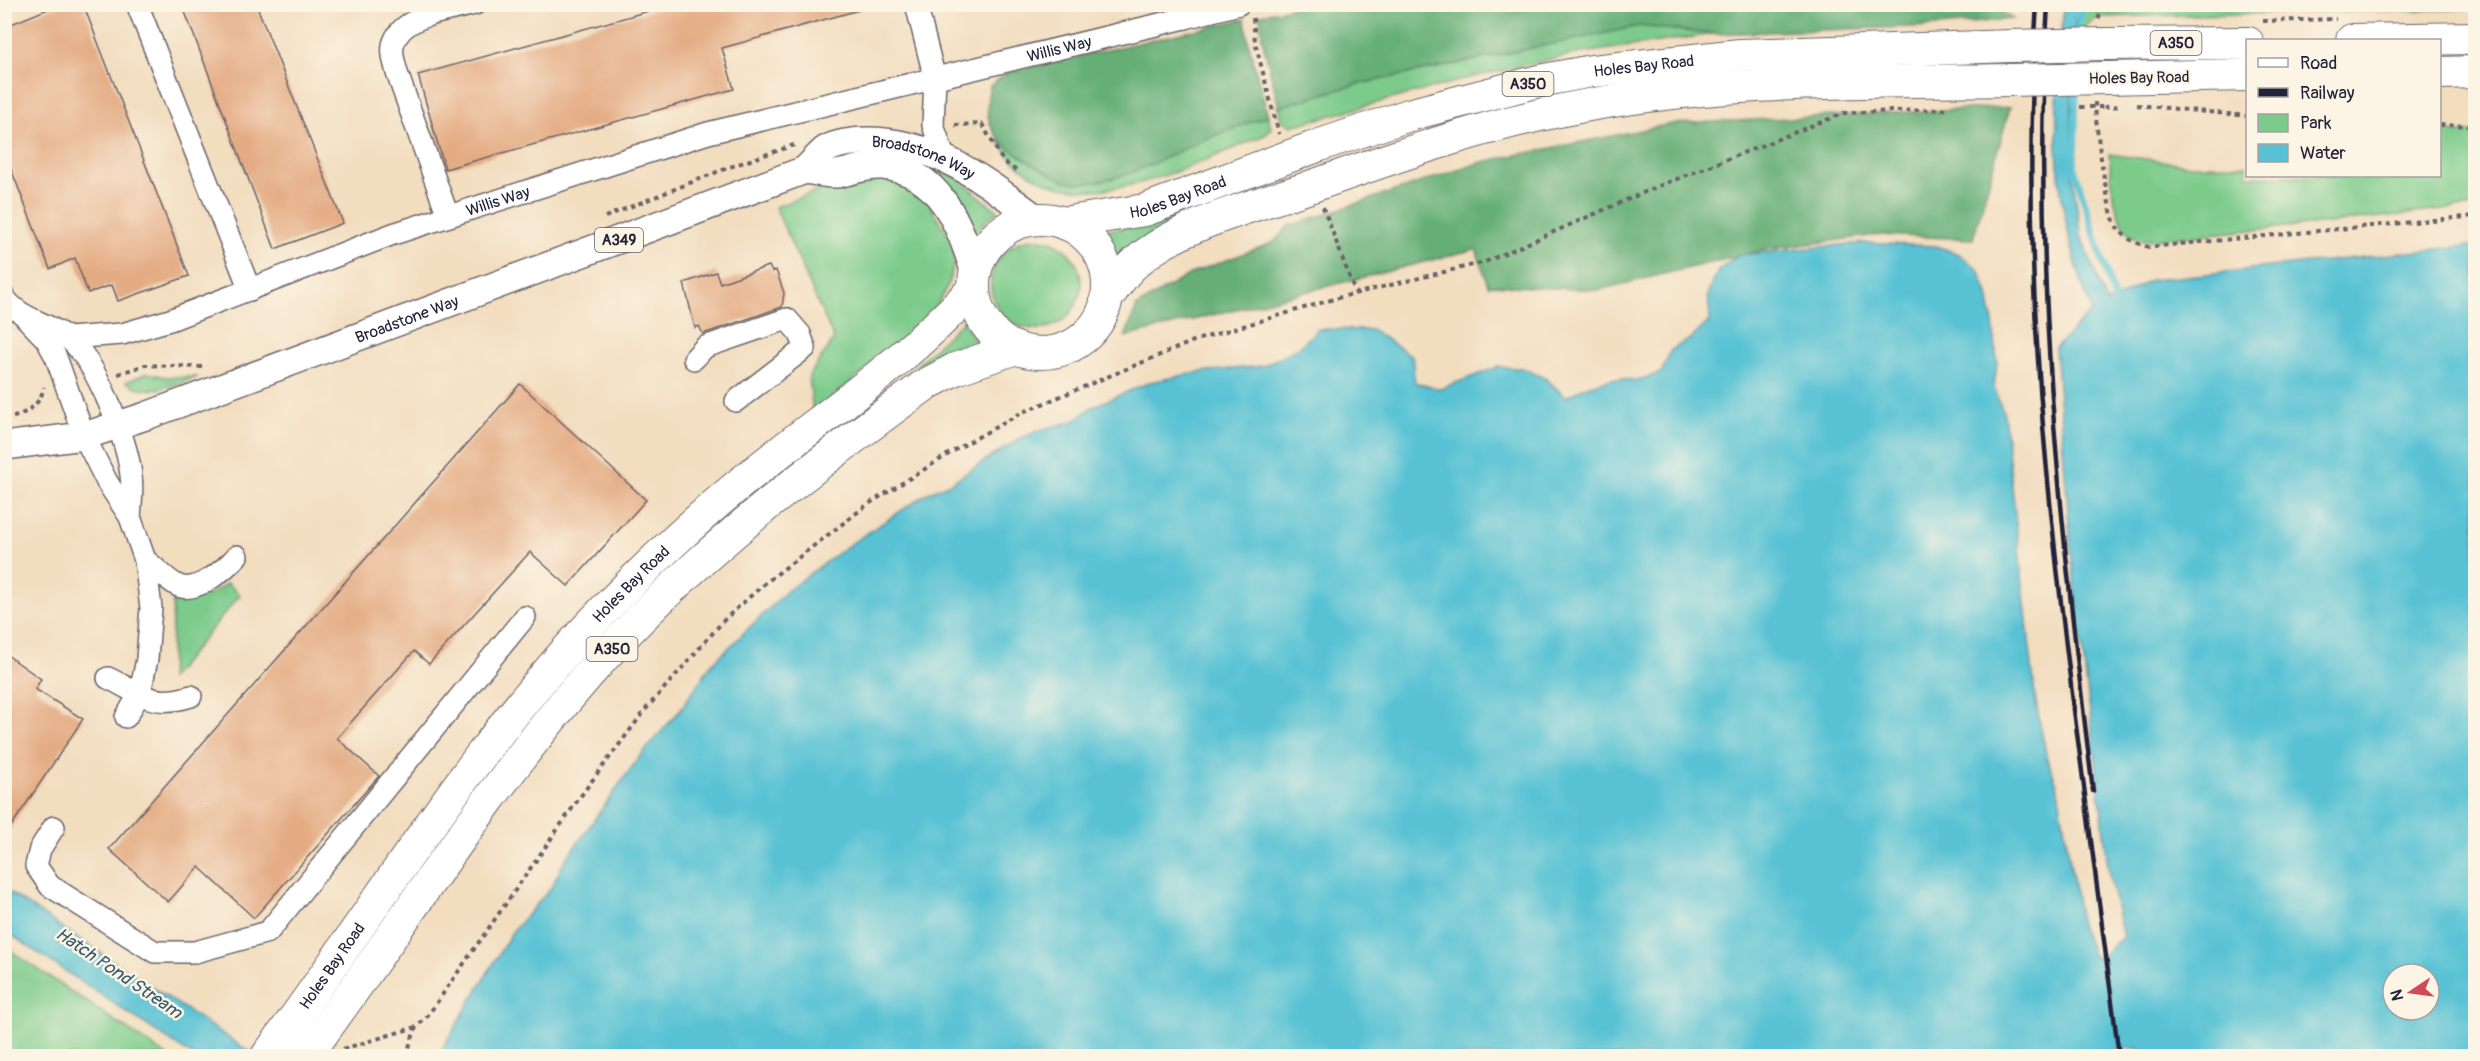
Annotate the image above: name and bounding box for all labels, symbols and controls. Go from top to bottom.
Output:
road number: A350 [2150,31,2202,55]
street label: Willis Way [1025,32,1094,67]
legend [2246,39,2441,177]
street label: Holes Bay Road [1593,51,1695,82]
text: Road [2300,52,2337,75]
street label: Holes Bay Road [2088,67,2190,89]
road number: A350 [1502,72,1553,96]
text: Railway [2300,82,2355,105]
text: Park [2300,112,2332,135]
street label: Broadstone Way [871,132,979,184]
text: Water [2300,142,2346,165]
street label: Holes Bay Road [1128,172,1229,223]
street label: Willis Way [464,182,532,221]
road number: A349 [595,228,643,252]
street label: Broadstone Way [353,291,462,348]
street label: Holes Bay Road [588,542,674,627]
road number: A350 [586,637,638,661]
street label: Holes Bay Road [295,919,370,1013]
water label: Hatch Pond Stream [51,923,187,1025]
north arrow [2381,962,2441,1022]
text: N [2386,987,2408,1003]

